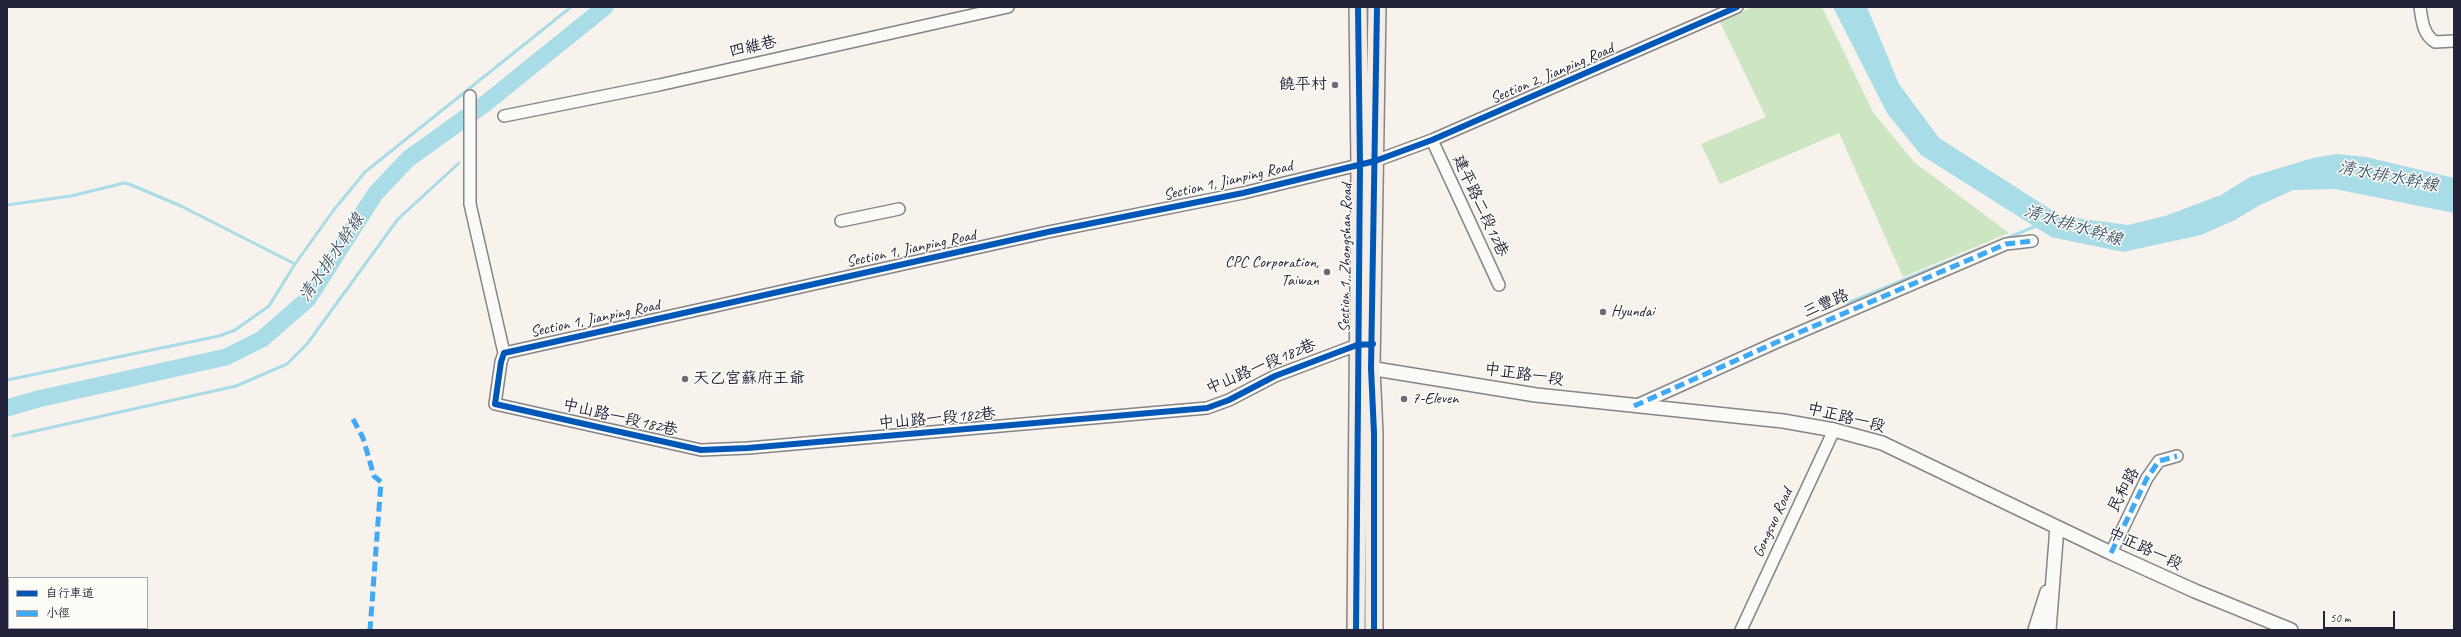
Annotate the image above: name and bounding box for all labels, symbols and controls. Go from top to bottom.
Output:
street label: 四維巷 [727,32,779,62]
street label: Section 2, Jianping Road [1488,39,1616,109]
place label: 饒平村 [1279,75,1327,95]
marker: 饒平村 [1330,80,1340,90]
street label: 建平路二段12巷 [1448,152,1512,260]
street label: Section 1, Jianping Road [1162,157,1294,205]
water label: 清水排水幹線 [2336,157,2440,197]
street label: Section 1, Zhongshan Road [1335,183,1357,333]
water label: 清水排水幹線 [2021,201,2125,251]
water label: 清水排水幹線 [295,210,369,306]
street label: Section 1, Jianping Road [845,226,977,272]
place label: CPC Corporation, Taiwan [1225,253,1319,291]
marker: CPC Corporation, Taiwan [1322,267,1332,277]
street label: 三豐路 [1800,286,1852,322]
street label: Section 1, Jianping Road [529,296,661,342]
place label: Hyundai [1611,302,1654,322]
marker: Hyundai [1598,307,1608,317]
street label: 中山路一段182巷 [1203,335,1319,399]
street label: 中正路一段 [1483,360,1565,390]
place label: 天乙宮蘇府王爺 [693,369,805,389]
marker: 天乙宮蘇府王爺 [680,374,690,384]
place label: 7-Eleven [1412,389,1458,409]
marker: 7-Eleven [1399,394,1409,404]
street label: 中山路一段182巷 [561,395,679,441]
street label: 中正路一段 [1805,399,1887,437]
street label: 中山路一段182巷 [878,404,996,434]
street label: 民和路 [2104,464,2144,516]
street label: Gongsuo Road [1749,485,1797,561]
street label: 中正路一段 [2105,523,2185,575]
legend [8,577,148,629]
text: 自行車道 [46,585,94,601]
scale bar [2325,603,2397,629]
text: 小徑 [46,605,70,621]
text: 50 m [2330,610,2350,626]

